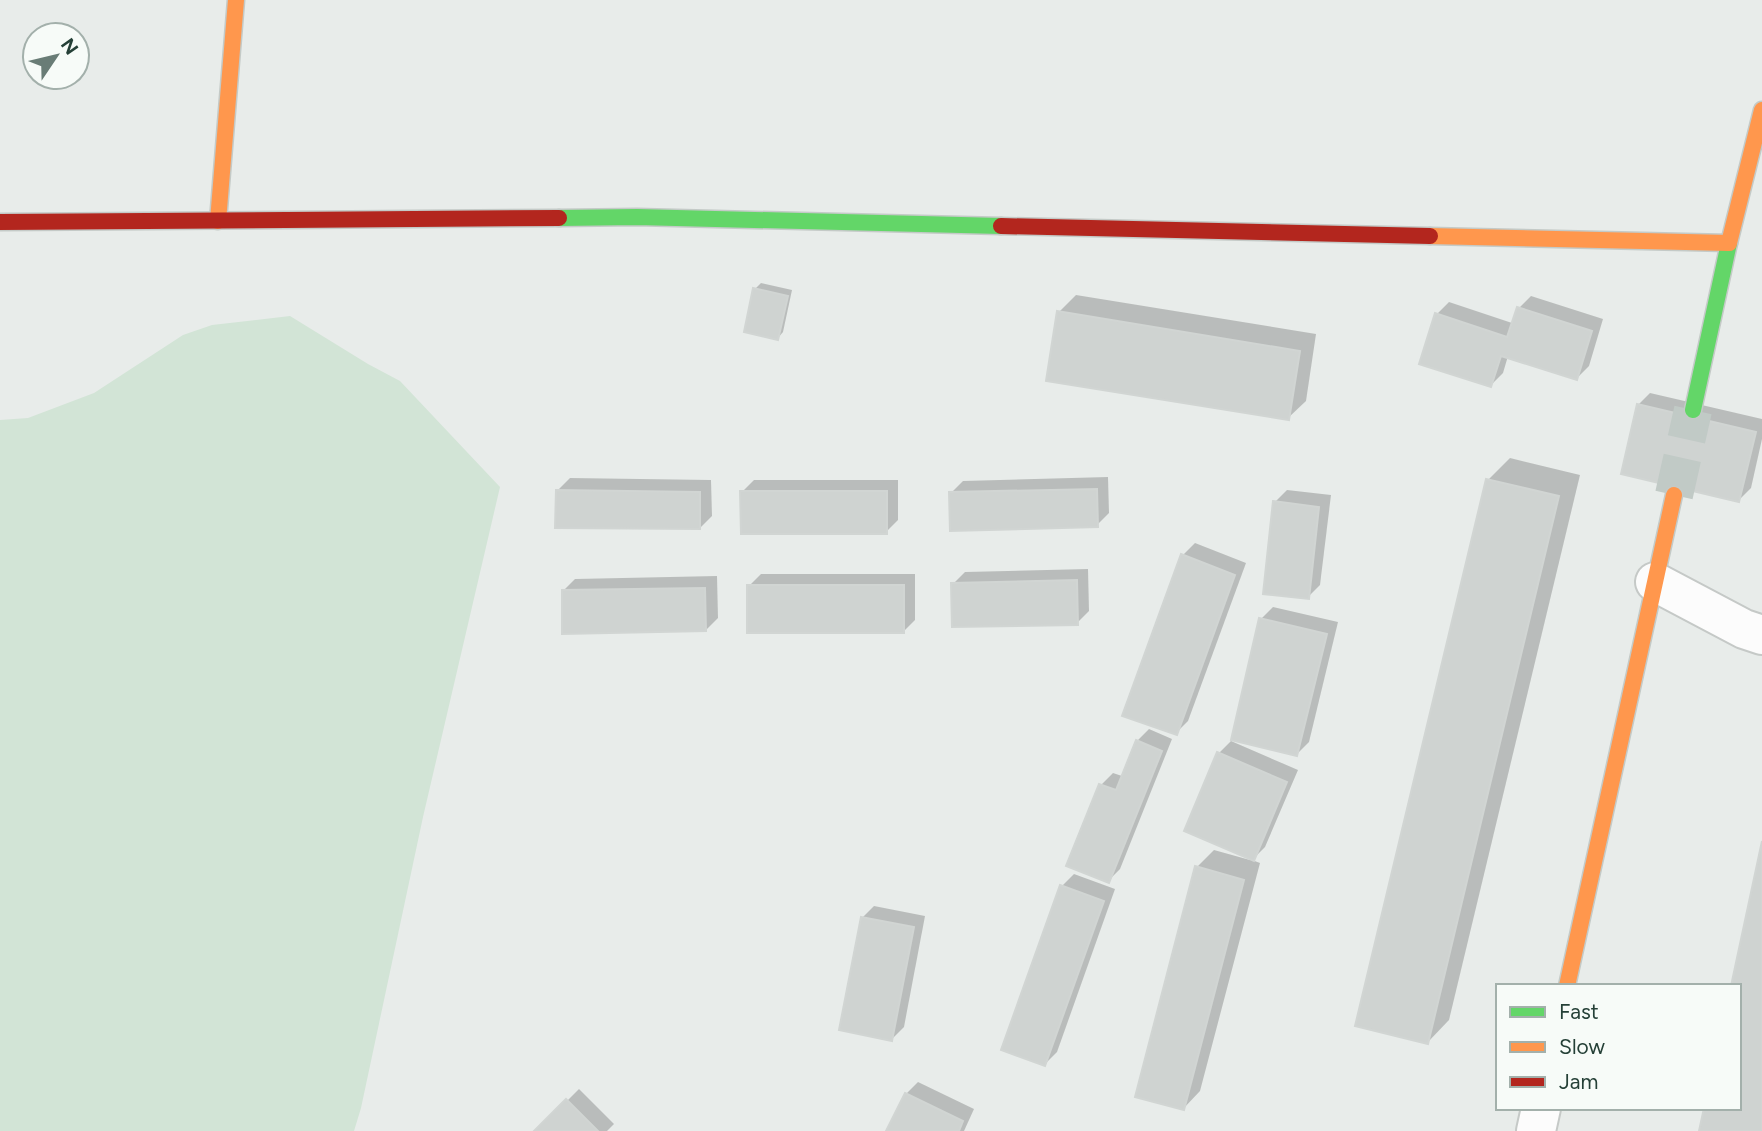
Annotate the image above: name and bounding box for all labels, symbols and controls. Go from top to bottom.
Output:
north arrow [21,21,91,91]
text: N [56,34,83,59]
legend [1496,984,1741,1110]
text: Fast [1559,999,1599,1024]
text: Slow [1559,1034,1605,1059]
text: Jam [1559,1069,1598,1094]

